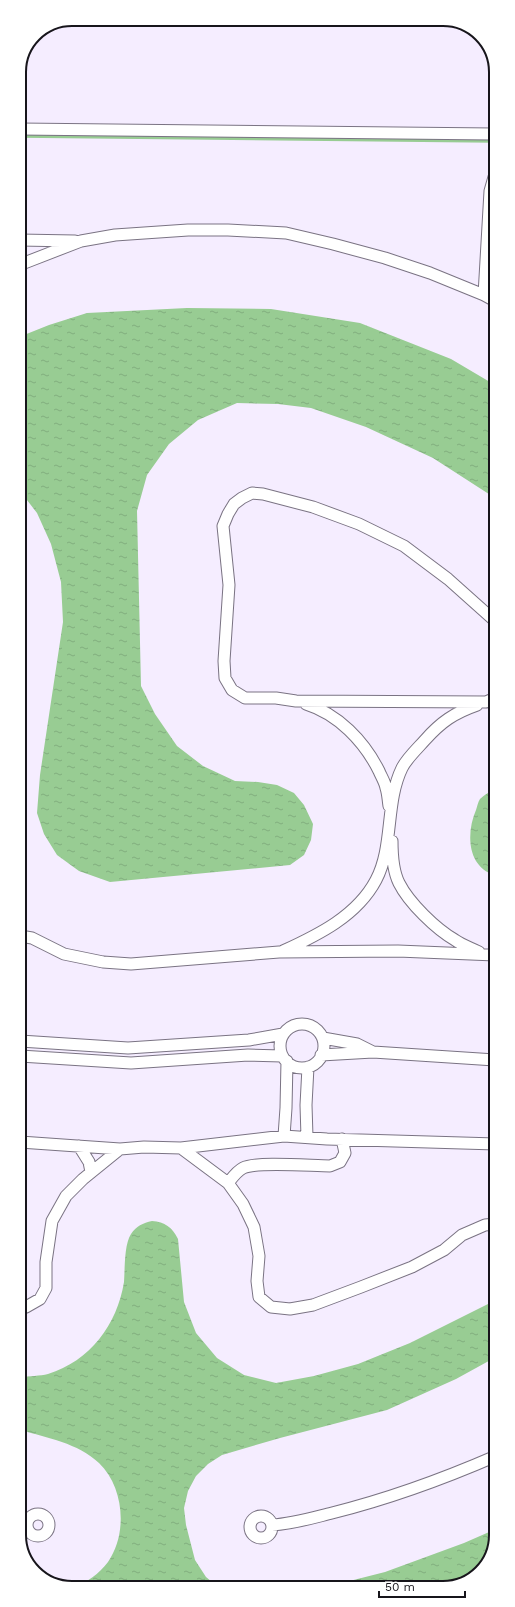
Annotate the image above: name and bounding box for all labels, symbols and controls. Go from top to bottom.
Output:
scale bar [379,1573,465,1599]
text: 50 m [385,1580,415,1594]

